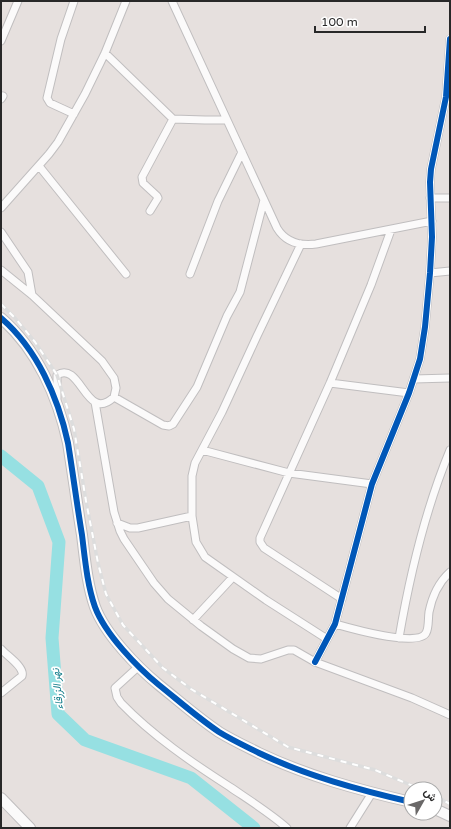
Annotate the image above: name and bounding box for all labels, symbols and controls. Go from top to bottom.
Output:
scale bar [315,8,425,34]
text: 100 m [321,15,358,29]
water label: نهر الزرقاء [49,667,66,710]
north arrow [403,781,443,821]
text: ش [421,786,440,804]

